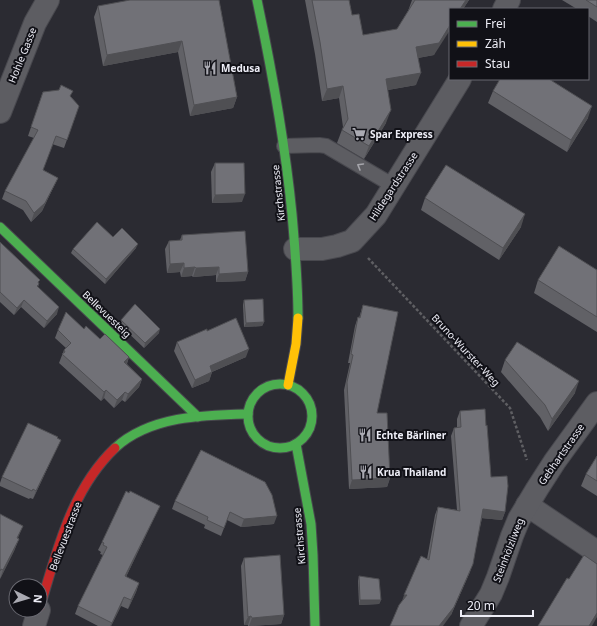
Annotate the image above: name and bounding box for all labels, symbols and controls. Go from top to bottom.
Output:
legend [449,8,589,80]
text: Frei [485,15,506,32]
street label: Hohle Gasse [5,25,40,85]
text: Zäh [485,35,506,52]
text: Stau [485,55,510,72]
restaurant icon: Medusa [202,60,218,76]
place label: Medusa [221,61,260,75]
supermarket icon: Spar Express [351,126,367,142]
place label: Spar Express [370,127,433,141]
street label: Hildegardstrasse [366,149,421,223]
street label: Kirchstrasse [268,164,288,222]
one-way arrow [357,164,364,171]
street label: Bellevuesteig [80,287,134,341]
street label: Bruno-Wurster-Weg [429,311,503,389]
street label: Gebhartstrasse [535,420,588,487]
restaurant icon: Echte Bärliner [357,427,373,443]
place label: Echte Bärliner [376,428,447,442]
restaurant icon: Krua Thailand [358,464,374,480]
place label: Krua Thailand [377,465,446,479]
street label: Bellevuestrasse [45,499,85,572]
street label: Kirchstrasse [290,507,308,565]
street label: Steinhölzliweg [489,516,527,584]
north arrow [8,578,48,618]
scale bar [461,592,533,618]
text: N [31,594,46,604]
text: 20 m [467,597,495,614]

